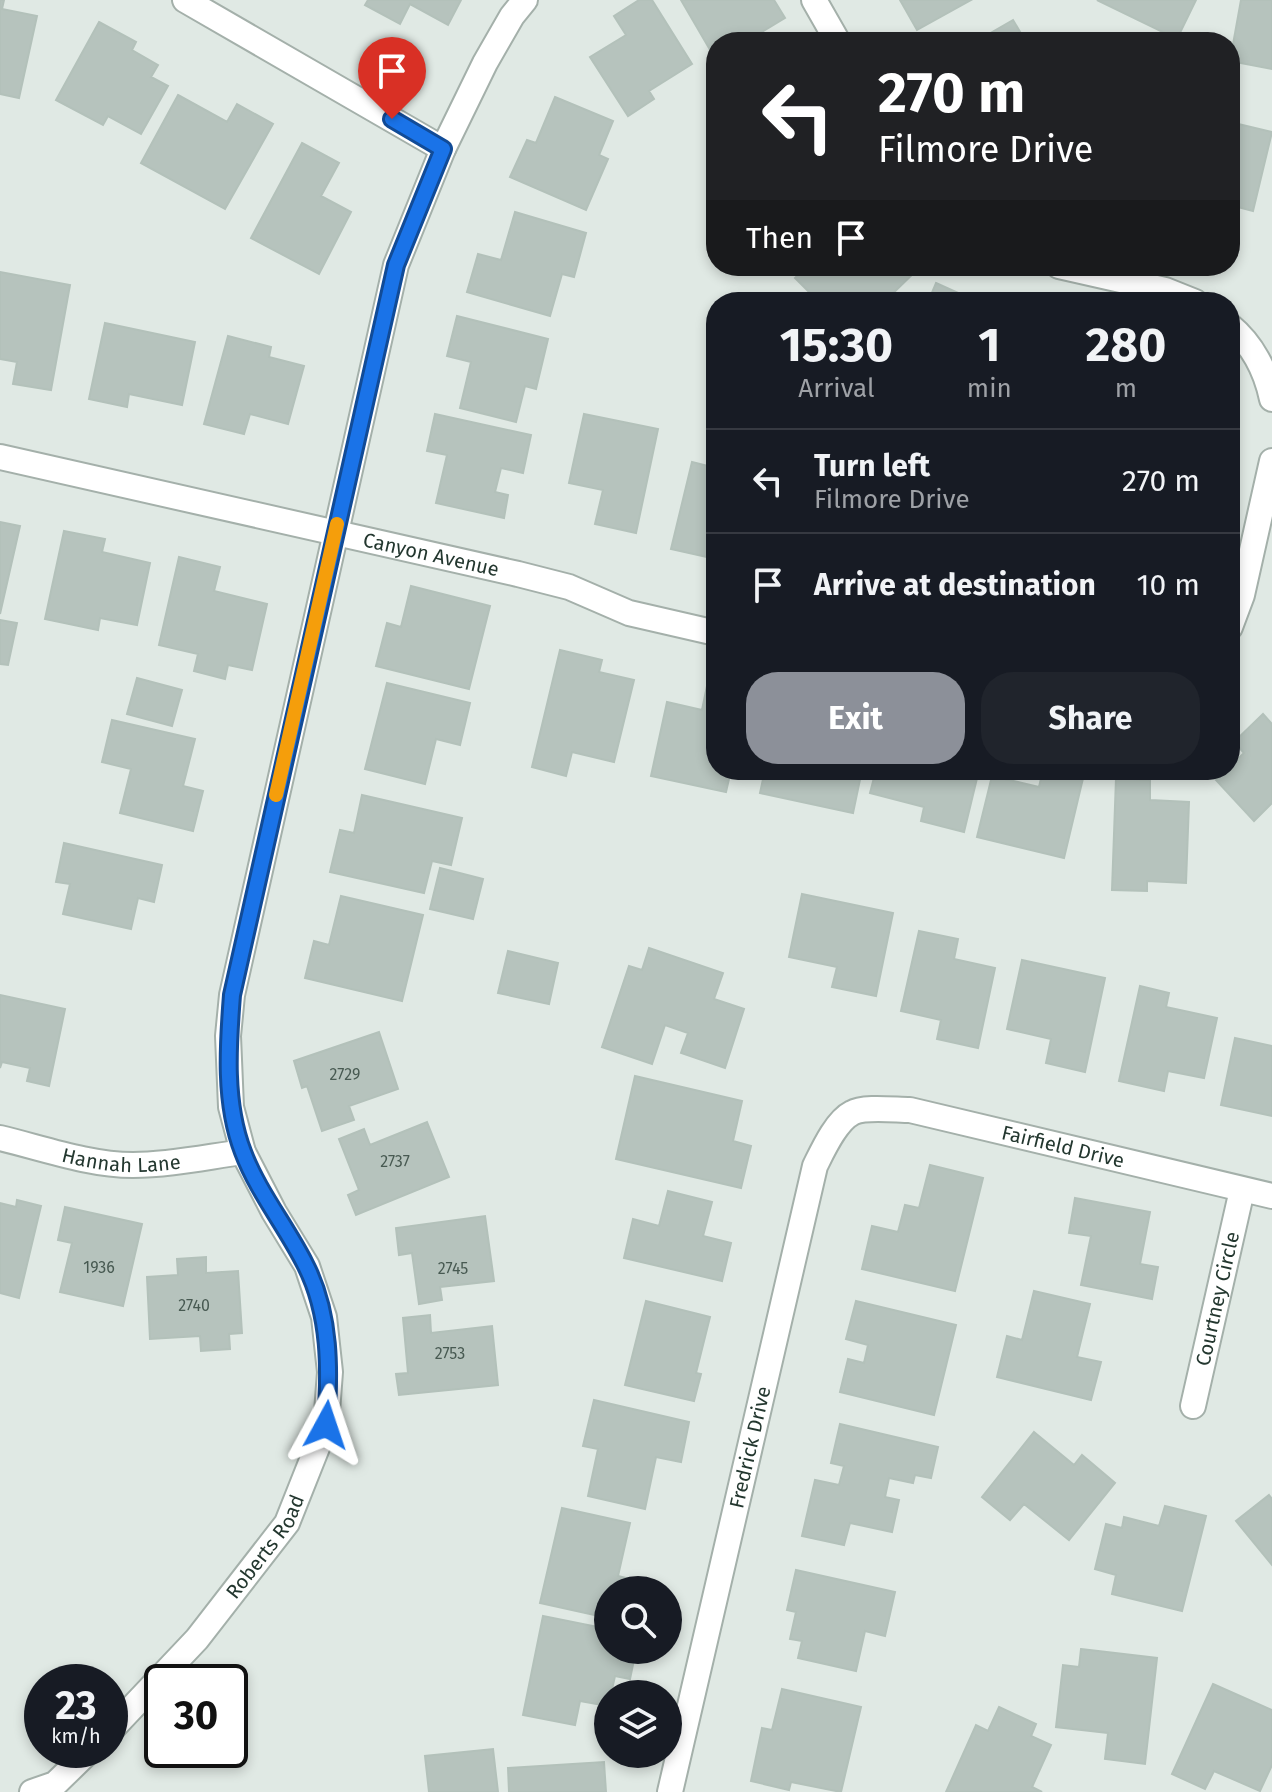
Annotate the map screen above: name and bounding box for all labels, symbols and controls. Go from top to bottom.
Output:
pin [358,37,426,119]
icon: arrive [370,49,414,93]
text: 270 m [878,60,1025,127]
icon: left [746,64,850,168]
text: Filmore Drive [878,128,1093,172]
icon: arrive [829,216,873,260]
text: Then [746,220,813,256]
text: 15:30 [780,316,893,374]
text: 1 [978,316,1000,374]
text: 280 [1085,316,1166,374]
text: Arrival [798,373,875,404]
text: min [967,373,1012,404]
text: m [1115,373,1137,404]
text: Turn left [814,448,930,484]
icon: left [746,459,790,503]
text: 270 m [1122,463,1200,499]
text: Filmore Drive [814,484,970,515]
street label: Canyon Avenue [361,527,501,581]
icon: arrive [746,563,790,607]
text: Arrive at destination [814,567,1096,603]
text: 10 m [1137,567,1200,603]
button: Exit [746,672,965,764]
button: Share [981,672,1200,764]
house number: 2729 [330,1065,360,1084]
street label: Fairfield Drive [999,1120,1127,1173]
street label: Hannah Lane [59,1143,182,1177]
house number: 2737 [380,1152,410,1171]
street label: Courtney Circle [1190,1229,1244,1368]
house number: 1936 [83,1258,115,1277]
house number: 2745 [438,1259,468,1278]
house number: 2740 [178,1296,210,1315]
house number: 2753 [435,1344,465,1363]
position arrow [284,1383,368,1467]
street label: Fredrick Drive [724,1384,776,1511]
street label: Roberts Road [221,1491,309,1603]
map controls [594,1576,682,1768]
button: search [594,1576,682,1664]
speed limit sign: 30 [144,1664,248,1768]
button: layers [594,1680,682,1768]
text: 23 [55,1682,97,1730]
text: km/h [51,1724,101,1748]

